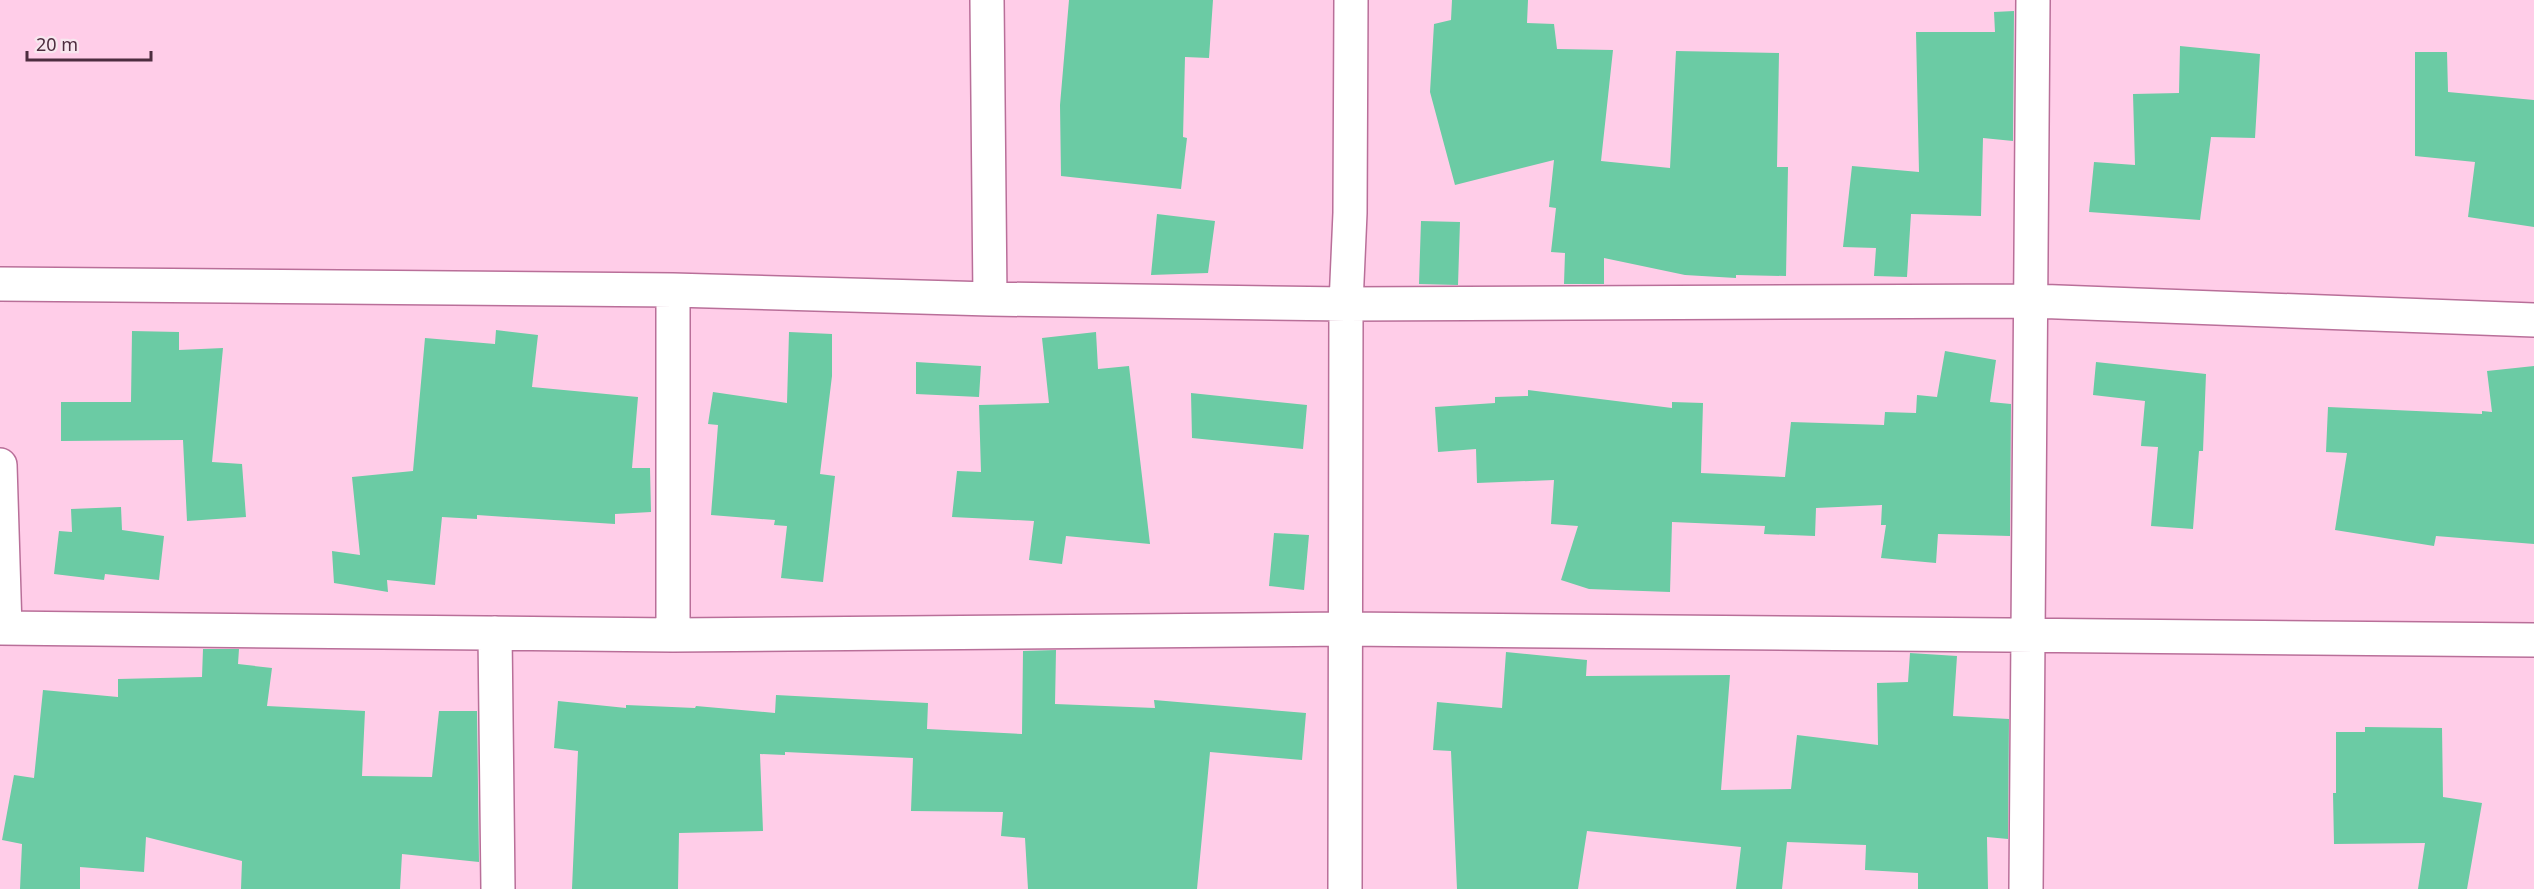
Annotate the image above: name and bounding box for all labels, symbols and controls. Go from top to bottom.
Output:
scale bar [27,24,152,62]
text: 20 m [36,32,78,56]

